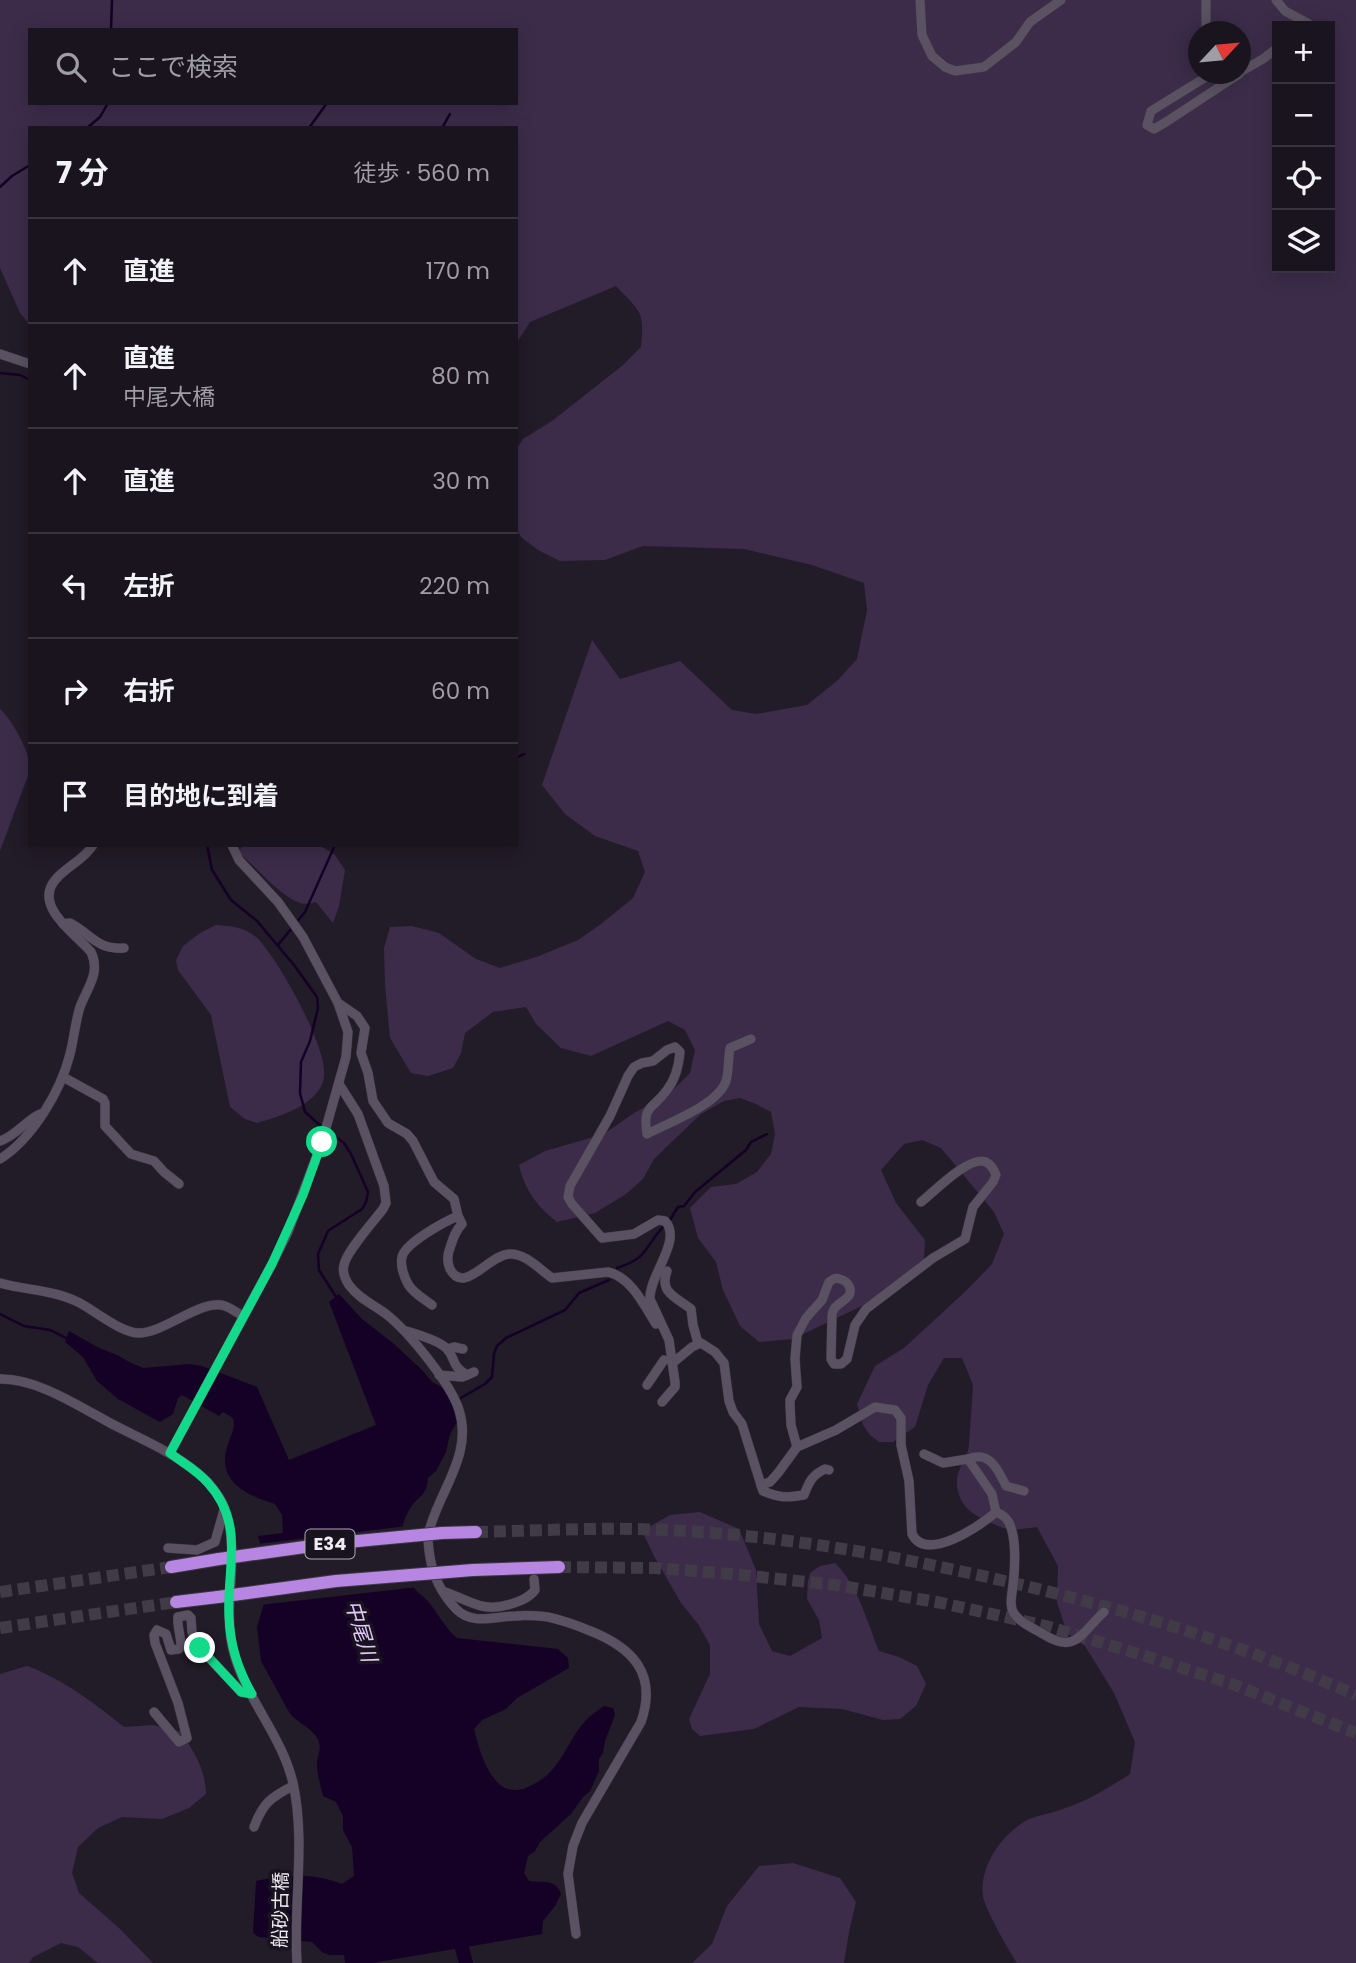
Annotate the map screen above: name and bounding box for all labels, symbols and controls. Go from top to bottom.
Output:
north arrow [1188,21,1251,84]
map controls [1272,21,1335,273]
button: + [1272,21,1335,84]
search box [28,28,518,105]
icon: search [52,48,90,86]
text: ここで検索 [108,49,238,85]
button: − [1272,84,1335,147]
button: locate [1272,147,1335,210]
text: 7 分 [56,151,108,194]
text: 徒歩 · 560 m [354,157,490,189]
button: layers [1272,210,1335,273]
icon: ahead [56,252,94,290]
text: 直進 [123,253,175,289]
text: 170 m [426,255,490,287]
text: 直進 [123,340,175,376]
icon: ahead [56,357,94,395]
text: 80 m [431,360,490,392]
text: 中尾大橋 [123,381,215,413]
icon: ahead [56,462,94,500]
text: 直進 [123,463,175,499]
text: 30 m [432,465,490,497]
icon: left [56,567,94,605]
text: 左折 [123,568,175,604]
text: 220 m [419,570,490,602]
icon: right [56,672,94,710]
text: 右折 [123,673,175,709]
text: 60 m [431,675,490,707]
icon: arrive [56,777,94,815]
text: 目的地に到着 [123,778,279,814]
route start [306,1126,337,1157]
road number: E34 [306,1530,354,1559]
water label: 中尾川 [339,1597,385,1667]
route end [184,1632,215,1663]
street label: 船砂古橋 [266,1872,295,1948]

